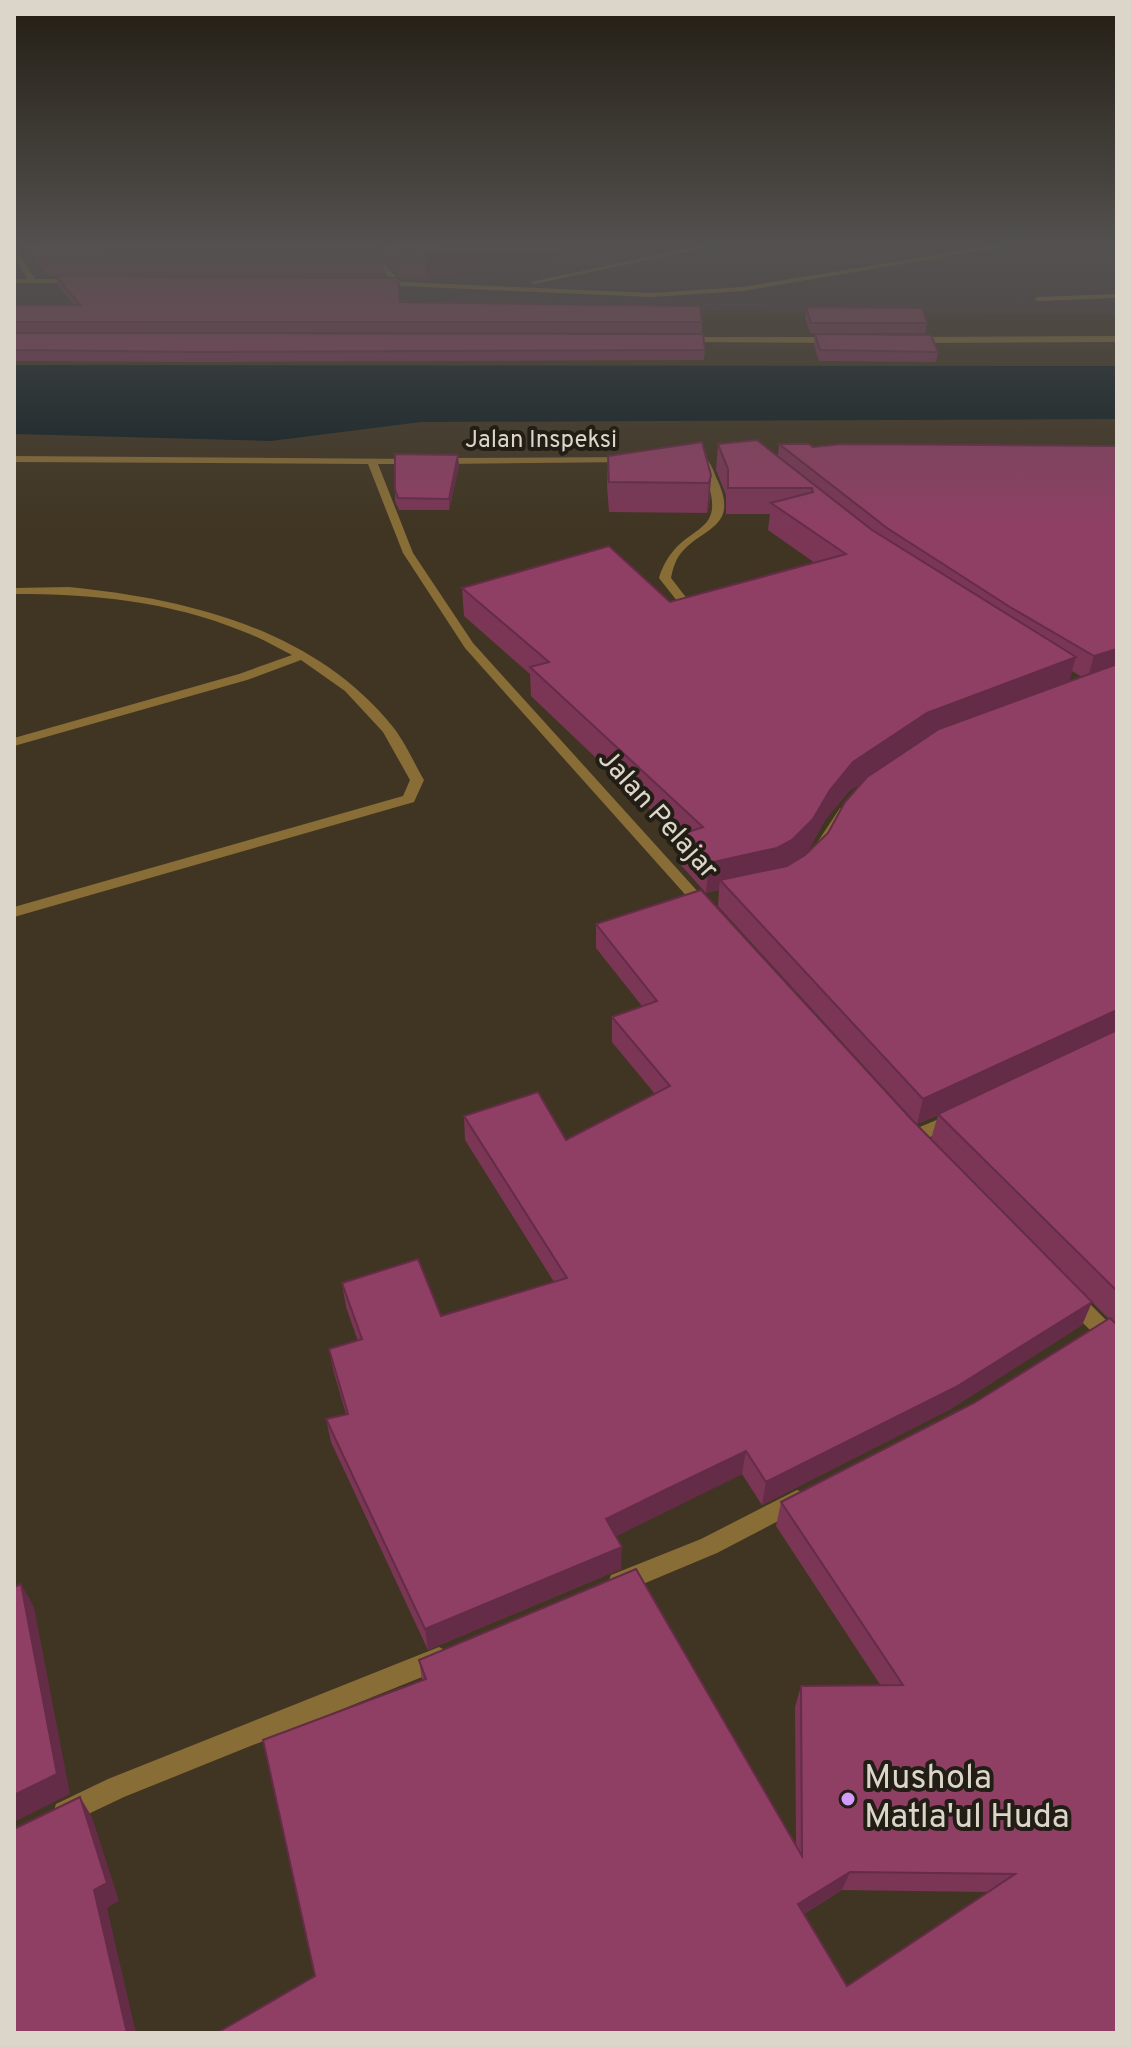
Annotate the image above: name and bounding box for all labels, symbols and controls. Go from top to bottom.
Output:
street label: Jalan Inspeksi [465,426,617,456]
street label: Jalan Pelajar [589,742,725,888]
place label: Mushola Matla'ul Huda [864,1758,1070,1840]
marker: Mushola Matla'ul Huda [839,1790,857,1808]

